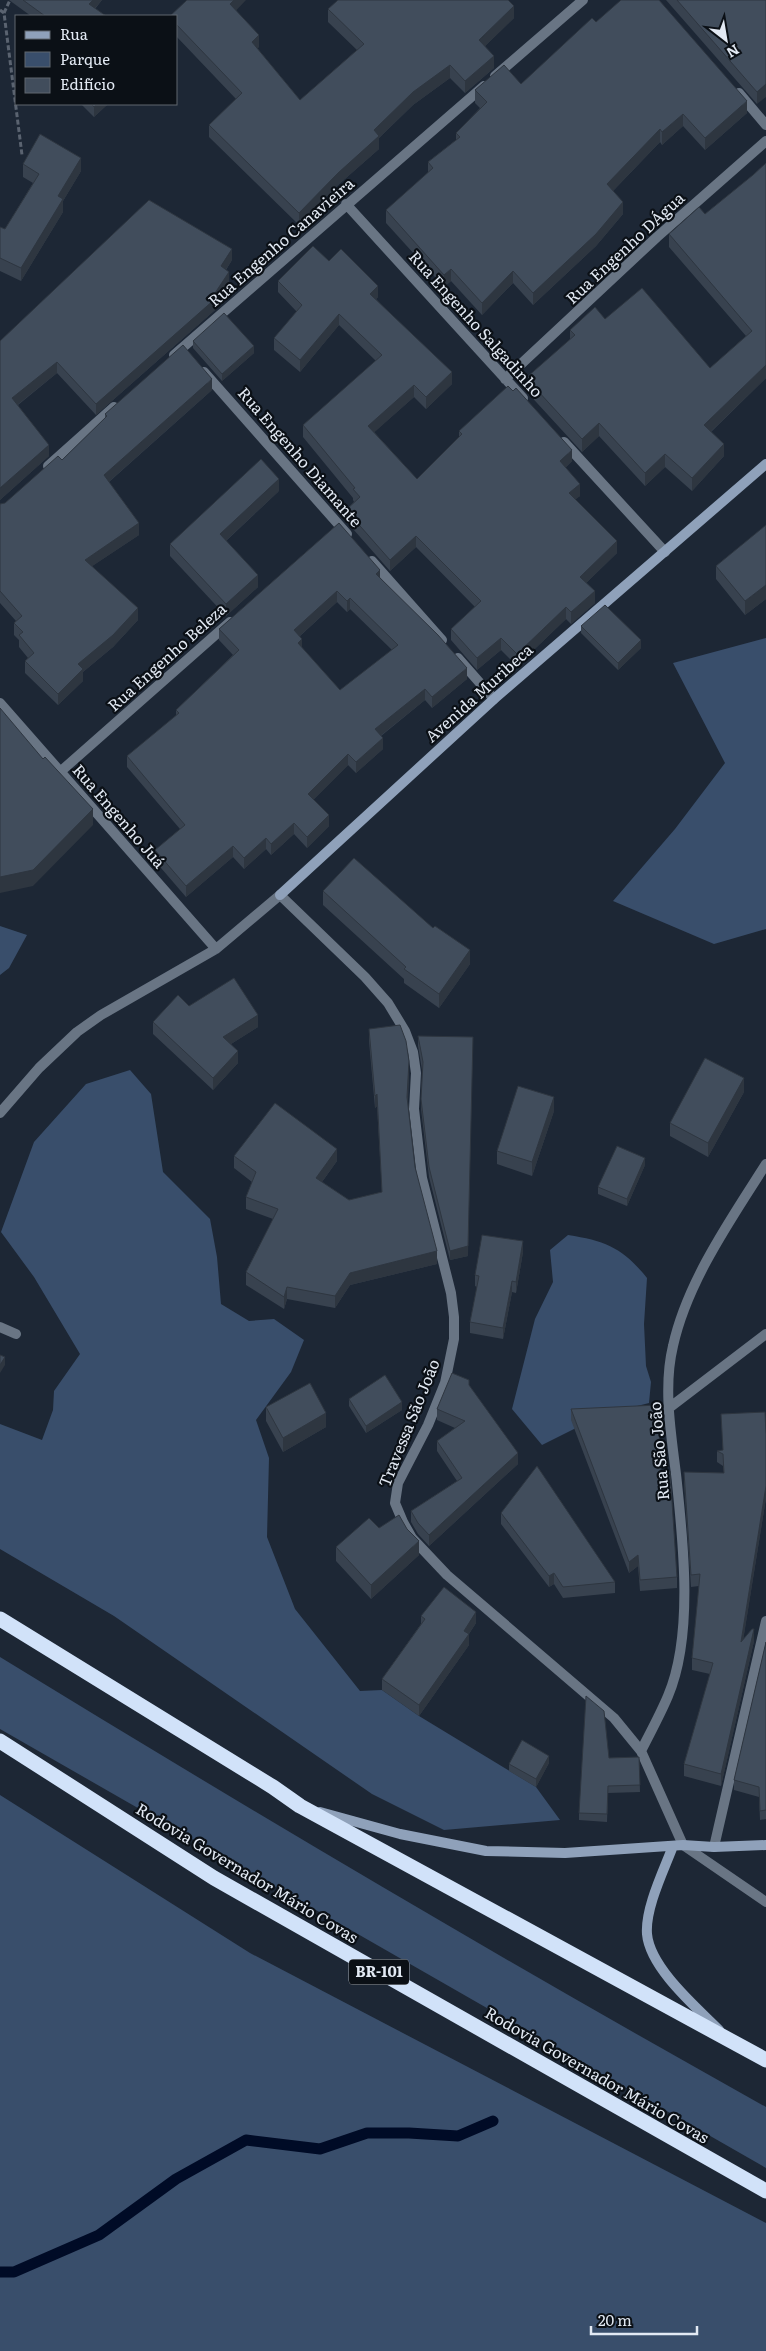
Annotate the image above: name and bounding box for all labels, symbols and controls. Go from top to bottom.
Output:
legend [15,15,178,105]
north arrow [701,15,751,65]
text: Rua [60,22,89,45]
text: N [723,40,743,64]
text: Parque [60,47,110,70]
text: Edifício [60,72,115,95]
street label: Rua Engenho Canavieira [202,171,359,312]
street label: Rua Engenho DÁgua [559,185,689,309]
street label: Rua Engenho Salgadinho [404,245,549,402]
street label: Rua Engenho Diamante [233,381,368,532]
street label: Rua Engenho Beleza [102,596,231,716]
street label: Avenida Muribeca [419,637,538,747]
street label: Rua Engenho Juá [68,758,172,873]
street label: Travessa São João [371,1355,445,1490]
street label: Rua São João [642,1401,674,1501]
street label: Rodovia Governador Mário Covas [132,1796,363,1948]
road number: BR-101 [349,1960,409,1984]
street label: Rodovia Governador Mário Covas [481,2000,714,2148]
scale bar [591,2304,697,2336]
text: 20 m [598,2308,632,2331]

